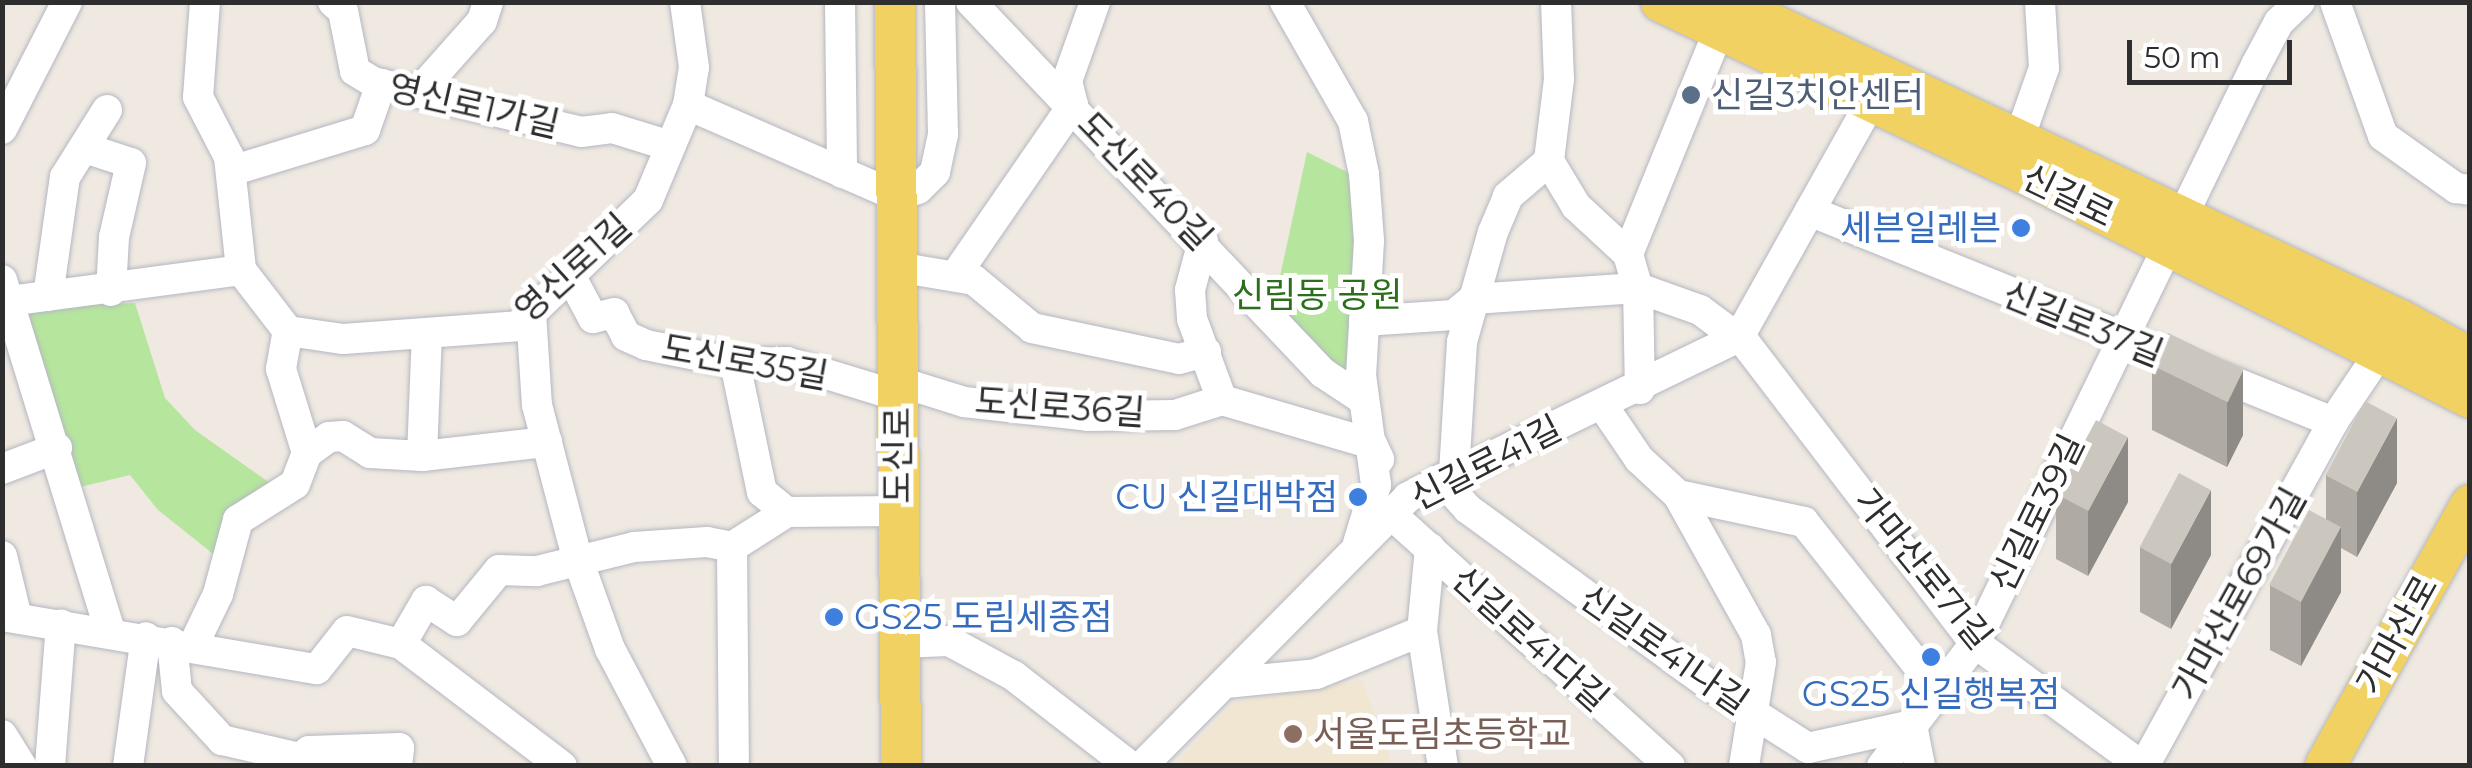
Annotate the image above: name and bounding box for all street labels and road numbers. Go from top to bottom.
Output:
street label: 영신로1가길 [385,66,563,146]
street label: 도신로40길 [1069,103,1221,259]
street label: 신길로 [2015,156,2121,236]
street label: 영신로1길 [506,205,640,331]
street label: 신길로37길 [1997,273,2169,375]
street label: 도신로35길 [659,327,831,397]
street label: 도신로36길 [974,380,1146,434]
street label: 도신로 [877,407,919,503]
street label: 신길로41길 [1404,407,1568,519]
street label: 신길로39길 [1981,427,2093,599]
street label: 가마산로71길 [1845,480,2001,658]
street label: 가마산로69가길 [2163,481,2315,707]
street label: 신길로41다길 [1443,558,1617,720]
street label: 가마산로 [2347,568,2447,702]
street label: 신길로41나길 [1572,577,1756,723]

